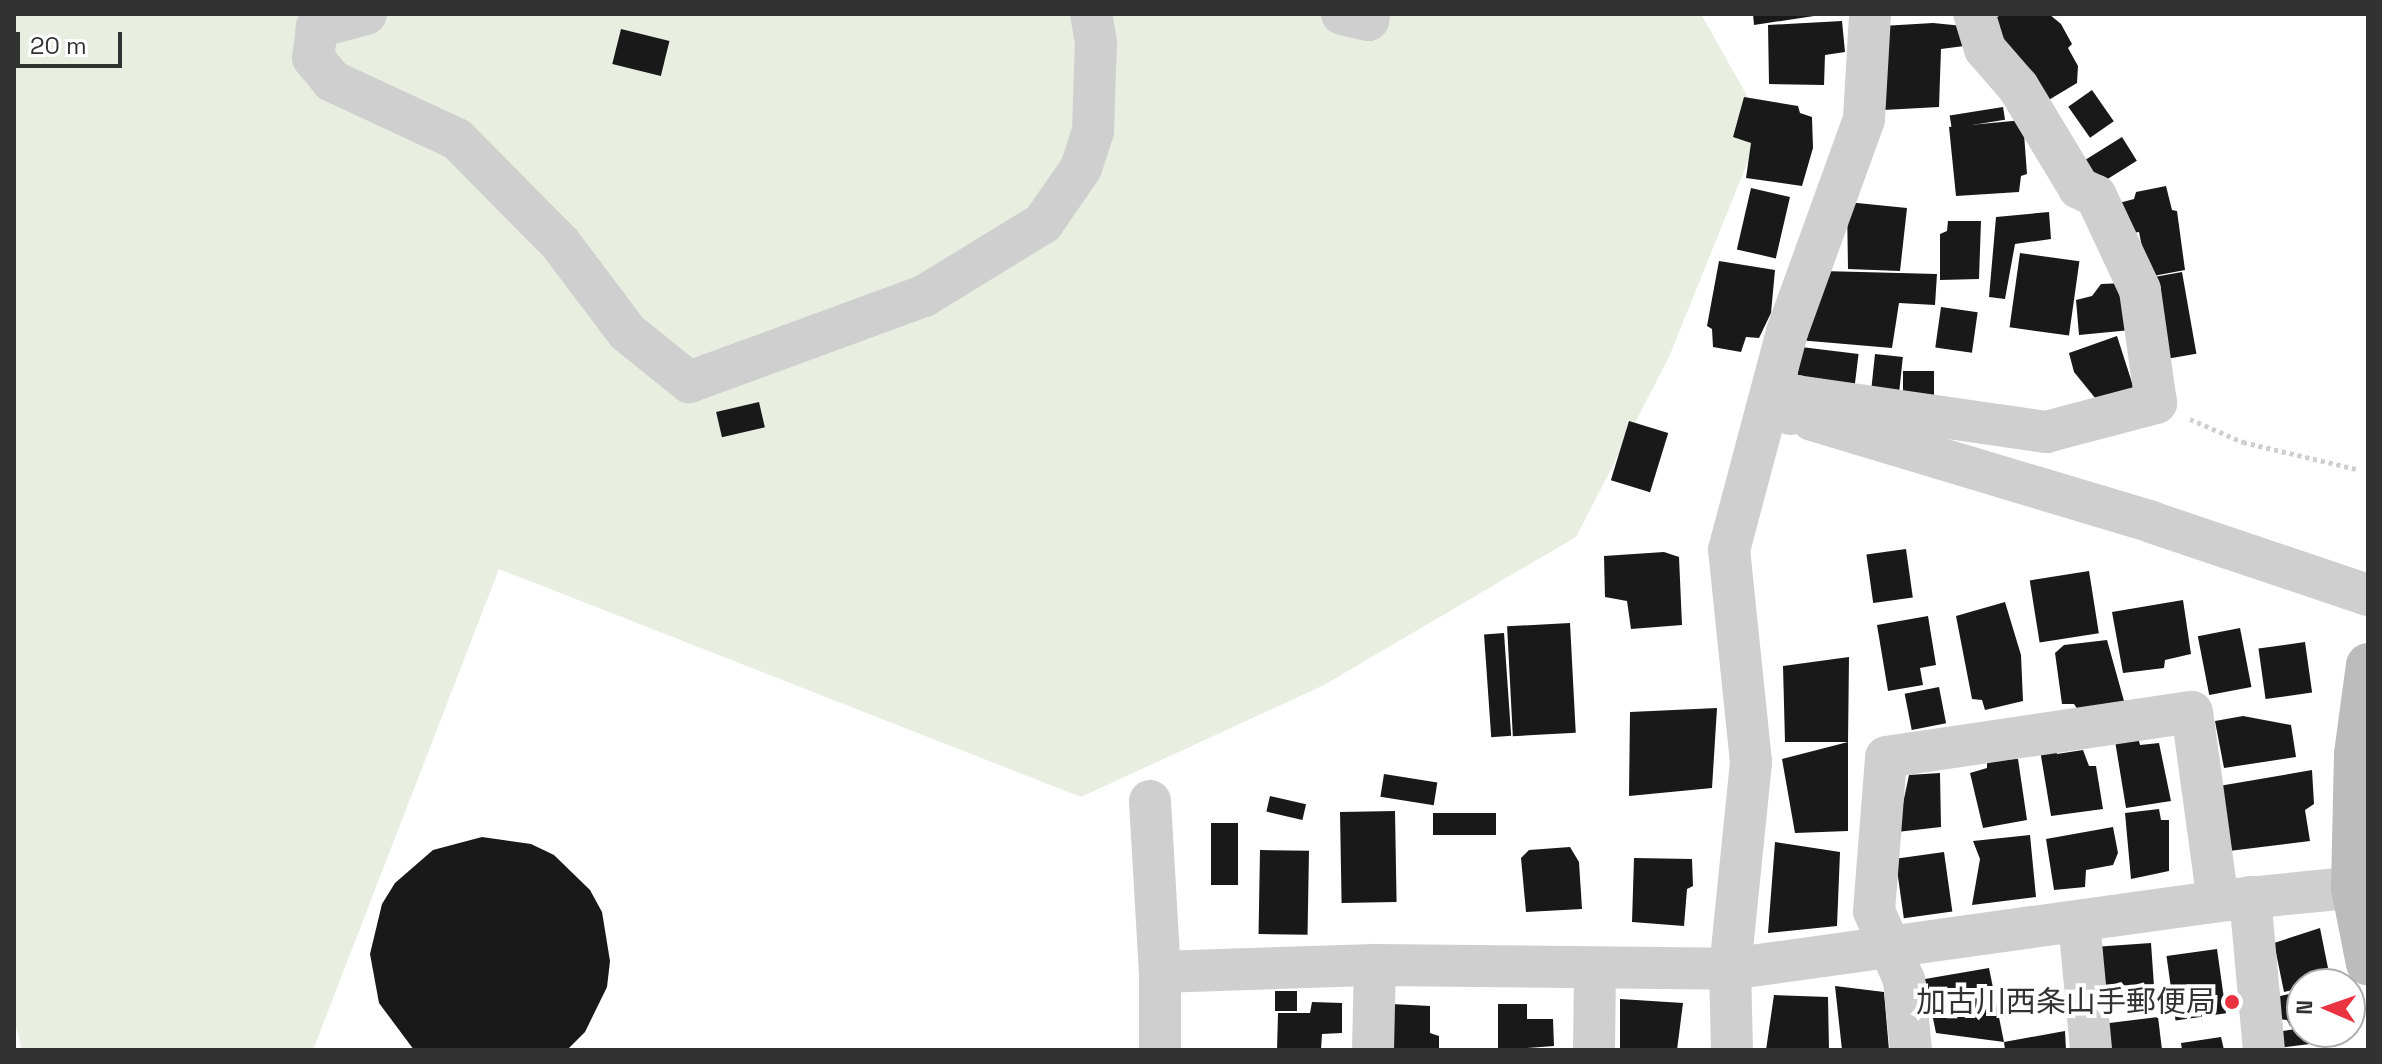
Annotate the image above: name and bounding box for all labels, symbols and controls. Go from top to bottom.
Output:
scale bar [20,16,126,66]
text: 20 m [30,30,87,61]
north arrow [2286,968,2366,1048]
place label: 加古川西条山手郵便局 [1916,984,2216,1020]
marker: 加古川西条山手郵便局 [2223,993,2241,1011]
text: N [2290,999,2318,1015]

